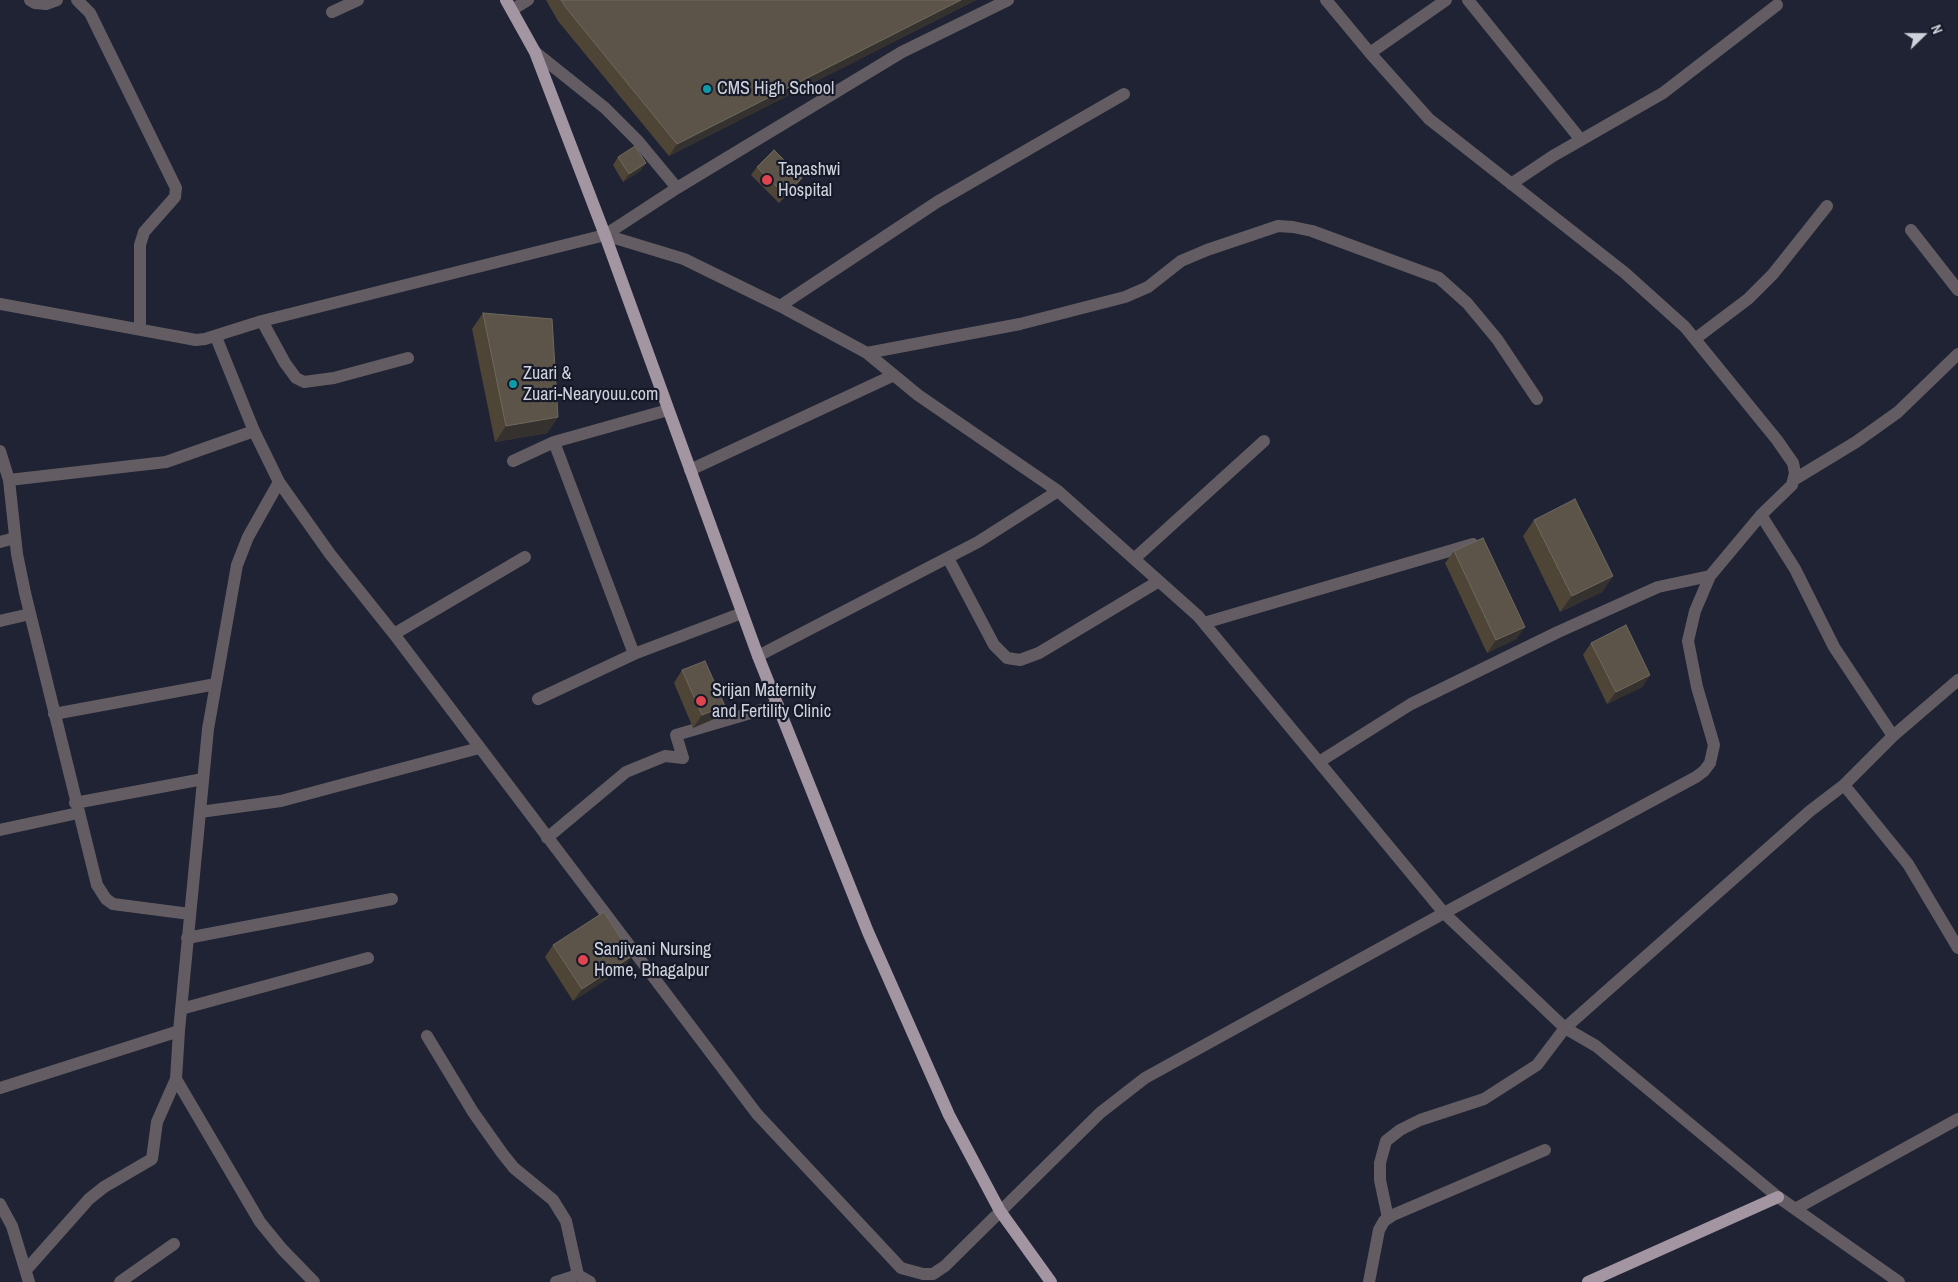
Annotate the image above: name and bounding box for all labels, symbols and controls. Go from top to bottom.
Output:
north arrow [1898,10,1948,60]
text: N [1927,22,1947,37]
place label: CMS High School [717,78,834,100]
marker: CMS High School [701,83,713,95]
place label: Tapashwi Hospital [778,159,841,202]
marker: Tapashwi Hospital [760,173,774,187]
place label: Zuari & Zuari-Nearyouu.com [523,363,658,406]
marker: Zuari & Zuari-Nearyouu.com [507,378,519,390]
place label: Srijan Maternity and Fertility Clinic [712,680,831,722]
marker: Srijan Maternity and Fertility Clinic [694,694,708,708]
place label: Sanjivani Nursing Home, Bhagalpur [594,939,711,982]
marker: Sanjivani Nursing Home, Bhagalpur [576,953,590,967]

